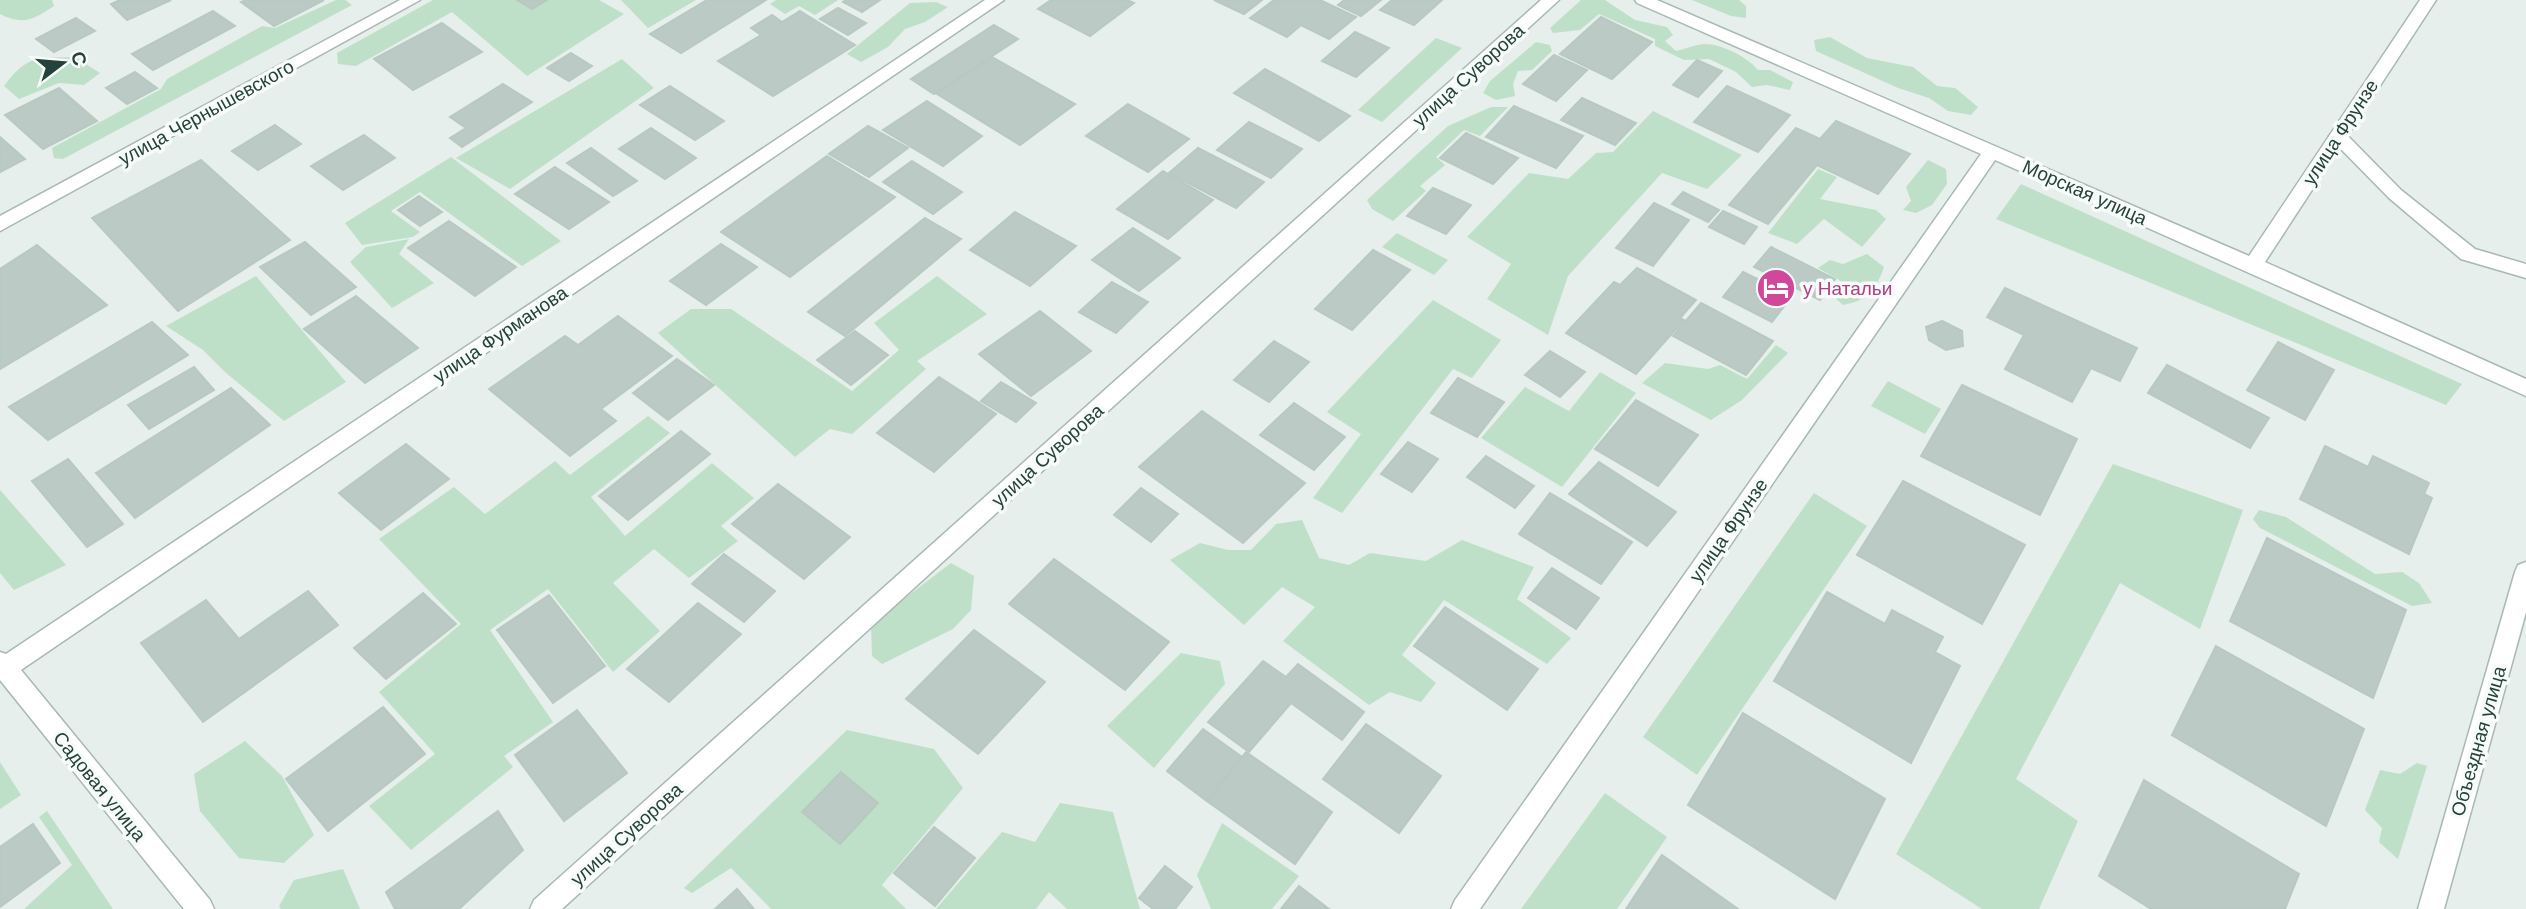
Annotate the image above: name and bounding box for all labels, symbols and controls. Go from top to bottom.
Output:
street label: улица Суворова [1408,20,1529,131]
north arrow [28,28,98,98]
text: С [67,49,91,68]
street label: улица Чернышевского [115,56,297,169]
street label: улица Фрунзе [2299,76,2382,189]
street label: Морская улица [2019,156,2151,229]
hotel icon: у Натальи [1755,267,1797,309]
place label: у Натальи [1803,278,1892,299]
street label: улица Фурманова [429,282,572,387]
street label: улица Суворова [987,400,1108,511]
street label: улица Фрунзе [1685,475,1772,586]
street label: Объездная улица [2447,663,2510,819]
street label: Садовая улица [49,727,150,845]
street label: улица Суворова [566,779,687,890]

